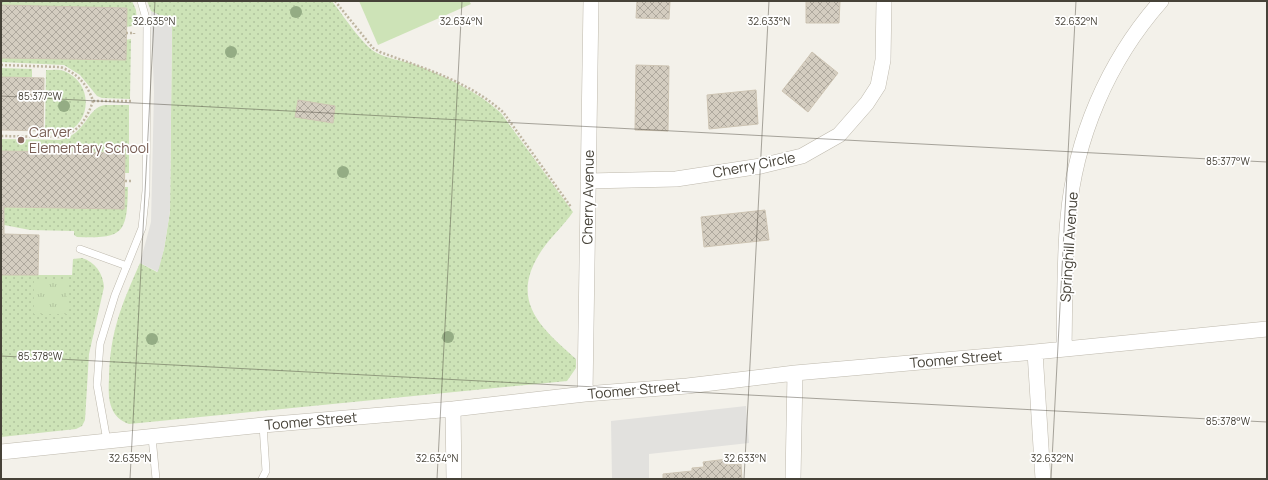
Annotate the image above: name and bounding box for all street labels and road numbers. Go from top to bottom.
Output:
street label: Cherry Circle [711,147,797,182]
street label: Cherry Avenue [577,150,598,244]
street label: Springhill Avenue [1055,191,1082,303]
street label: Toomer Street [909,345,1003,372]
street label: Toomer Street [587,376,681,403]
street label: Toomer Street [264,407,358,434]

